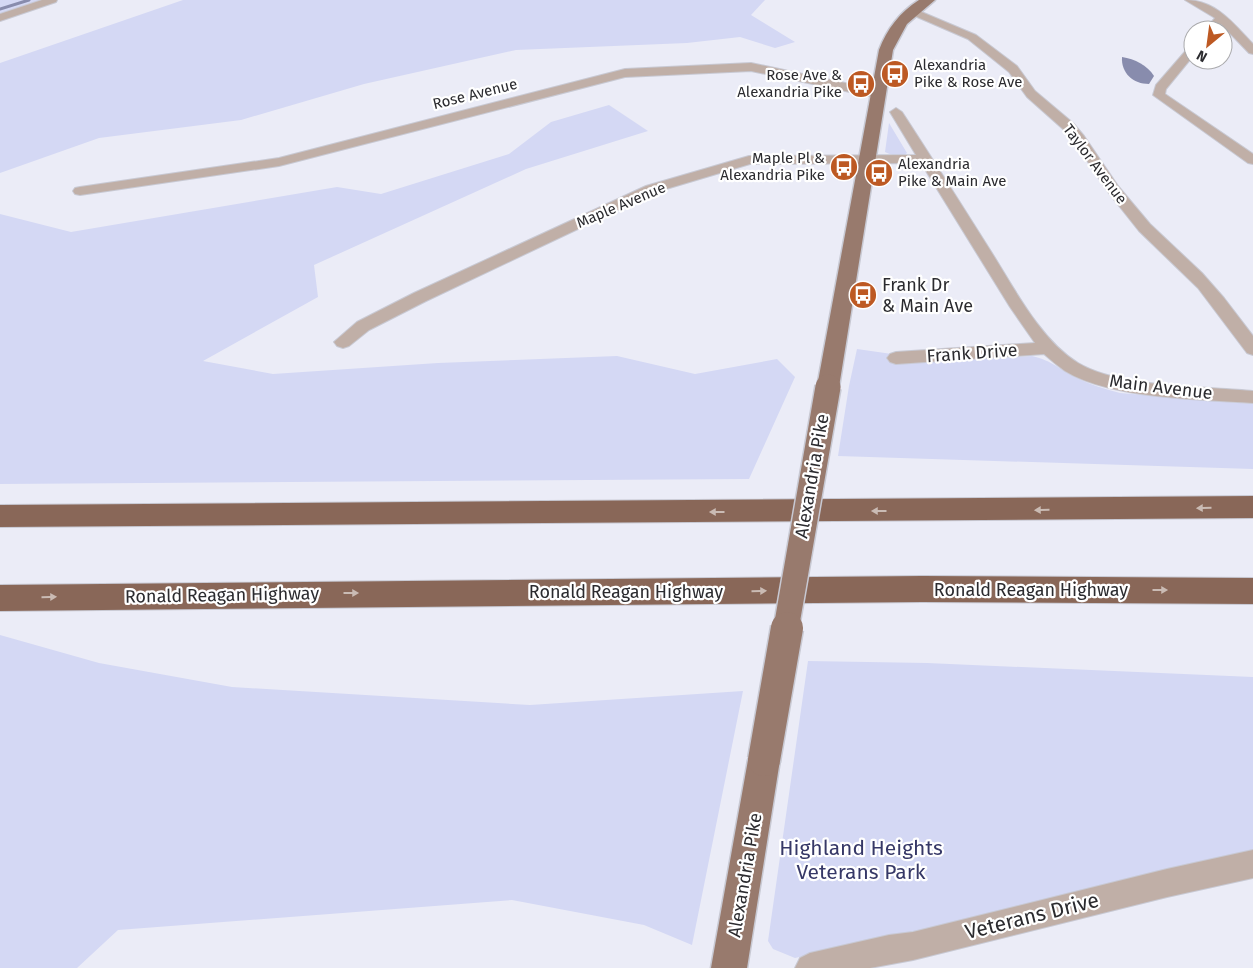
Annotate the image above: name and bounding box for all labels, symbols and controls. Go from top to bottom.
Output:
north arrow [1183,20,1233,70]
text: N [1194,46,1210,66]
place label: Alexandria Pike & Rose Ave [914,56,1022,91]
bus stop icon: Alexandria Pike & Rose Ave [880,59,910,89]
place label: Rose Ave & Alexandria Pike [737,66,842,101]
bus stop icon: Rose Ave & Alexandria Pike [846,69,876,99]
street label: Rose Avenue [431,75,519,113]
street label: Taylor Avenue [1059,121,1131,207]
place label: Maple Pl & Alexandria Pike [720,149,825,184]
bus stop icon: Maple Pl & Alexandria Pike [829,152,859,182]
place label: Alexandria Pike & Main Ave [898,155,1006,190]
bus stop icon: Alexandria Pike & Main Ave [864,158,894,188]
street label: Maple Avenue [574,178,668,232]
place label: Frank Dr & Main Ave [882,274,973,317]
bus stop icon: Frank Dr & Main Ave [848,280,878,310]
street label: Frank Drive [926,339,1018,367]
street label: Main Avenue [1108,370,1214,404]
street label: Alexandria Pike [790,412,834,540]
one-way arrow [1196,504,1212,512]
one-way arrow [1034,506,1050,514]
one-way arrow [871,507,887,515]
one-way arrow [709,508,725,516]
street label: Ronald Reagan Highway [934,579,1128,601]
street label: Ronald Reagan Highway [529,581,723,603]
street label: Ronald Reagan Highway [125,582,319,608]
one-way arrow [1152,586,1168,594]
one-way arrow [751,587,767,595]
one-way arrow [343,589,359,597]
one-way arrow [41,593,57,601]
street label: Alexandria Pike [723,811,767,939]
park label: Highland Heights Veterans Park [779,835,943,885]
street label: Veterans Drive [962,887,1102,945]

